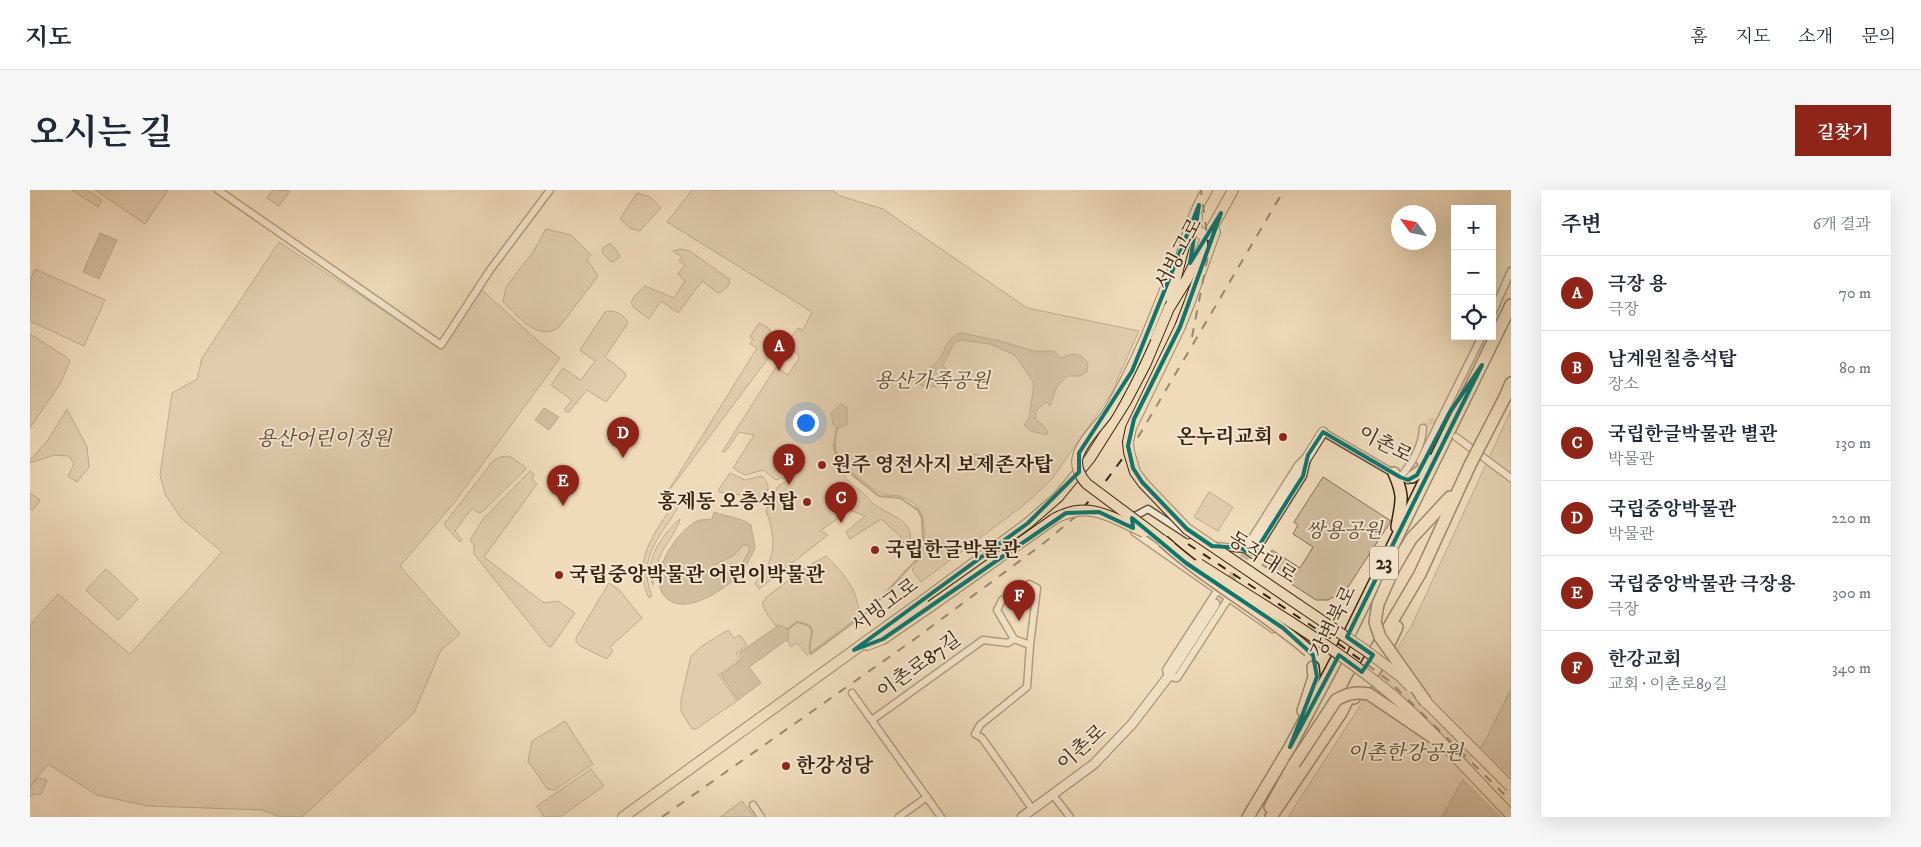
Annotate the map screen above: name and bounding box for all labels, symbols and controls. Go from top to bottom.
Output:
text: 지도 [25,23,71,53]
text: 홈 [1690,26,1708,48]
text: 지도 [1736,26,1770,48]
text: 소개 [1798,26,1833,48]
text: 문의 [1861,26,1896,48]
button: 길찾기 [1795,105,1891,156]
text: 오시는 길 [30,112,173,156]
north arrow [1391,205,1436,250]
map controls [1451,205,1496,340]
button: + [1451,205,1496,250]
text: 주변 [1561,212,1602,238]
street label: 서빙고로 [1150,214,1208,294]
text: 6개 결과 [1813,214,1871,234]
button: − [1451,250,1496,295]
text: 극장 용 [1608,273,1667,296]
text: A [1572,283,1582,303]
text: 70 m [1839,283,1871,303]
button: locate [1451,295,1496,340]
text: 극장 [1608,299,1639,319]
pin: A [763,330,795,371]
text: 남계원칠층석탑 [1608,348,1736,371]
text: B [1572,358,1582,378]
text: 80 m [1839,358,1871,378]
park label: 용산가족공원 [874,369,992,394]
text: 장소 [1608,374,1639,394]
your location [793,410,819,436]
pin: D [607,417,639,458]
street label: 이촌로 [1353,421,1417,469]
text: 국립한글박물관 별관 [1608,423,1777,446]
place label: 온누리교회 [1176,425,1273,450]
park label: 용산어린이정원 [256,427,393,452]
marker: 온누리교회 [1277,431,1289,443]
text: C [1572,433,1582,453]
text: 130 m [1835,433,1871,453]
pin: B [773,444,805,485]
text: 박물관 [1608,449,1654,469]
place label: 원주 영전사지 보제존자탑 [832,453,1054,478]
marker: 원주 영전사지 보제존자탑 [816,459,828,471]
pin: E [547,465,579,506]
pin: C [825,482,857,523]
place label: 홍제동 오층석탑 [657,490,798,515]
marker: 홍제동 오층석탑 [801,496,813,508]
text: 국립중앙박물관 [1608,498,1736,521]
text: D [1571,508,1583,528]
text: 220 m [1831,508,1871,528]
park label: 쌍용공원 [1305,519,1384,544]
text: 박물관 [1608,524,1654,544]
street label: 동작대로 [1223,526,1301,590]
place label: 국립한글박물관 [885,538,1021,563]
marker: 국립한글박물관 [869,544,881,556]
road number: 23 [1370,546,1398,579]
place label: 국립중앙박물관 어린이박물관 [569,563,825,588]
marker: 국립중앙박물관 어린이박물관 [553,569,565,581]
street label: 서빙고로 [846,573,924,639]
text: 국립중앙박물관 극장용 [1608,573,1796,596]
pin: F [1003,580,1035,621]
street label: 강변북로 [1306,582,1362,662]
text: E [1571,583,1583,603]
text: 300 m [1832,583,1871,603]
text: 극장 [1608,599,1639,619]
street label: 이촌로87길 [872,627,966,705]
text: 한강교회 [1608,648,1681,671]
text: F [1572,658,1582,678]
text: 340 m [1832,658,1871,678]
text: 교회 · 이촌로89길 [1608,674,1727,694]
street label: 이촌로 [1052,719,1112,777]
park label: 이촌한강공원 [1347,741,1465,766]
place label: 한강성당 [796,754,874,779]
marker: 한강성당 [780,760,792,772]

